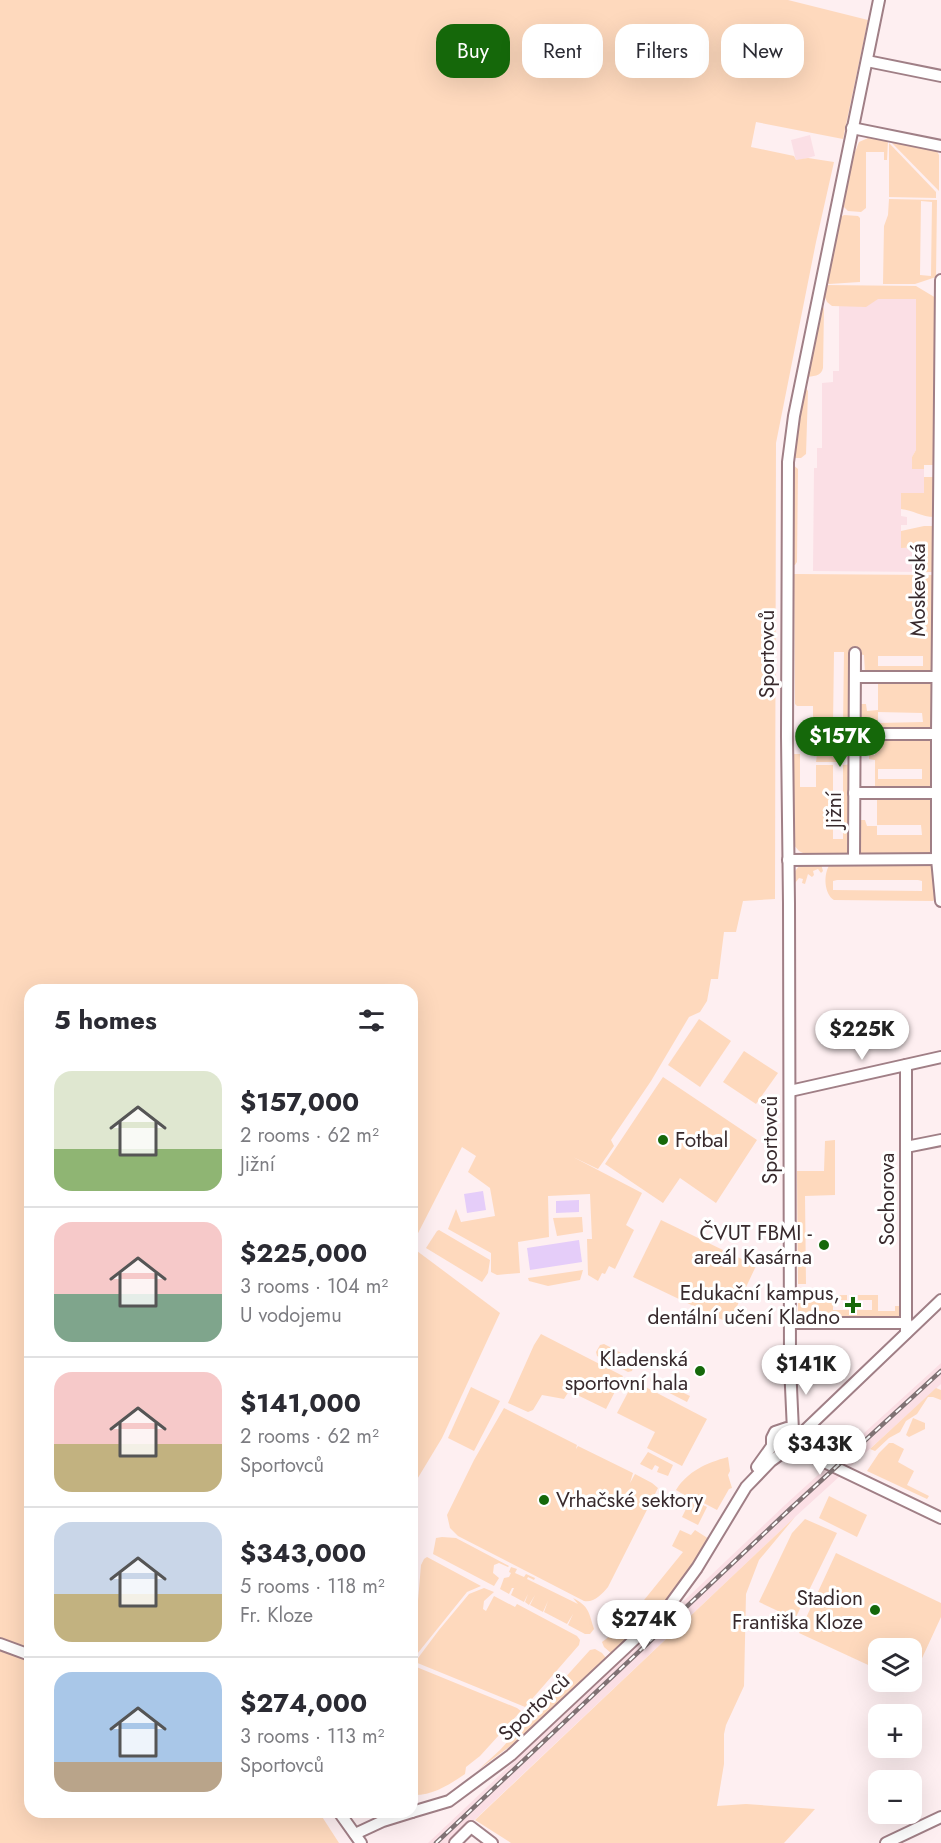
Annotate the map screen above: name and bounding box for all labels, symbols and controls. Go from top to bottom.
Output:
chip: Buy [436,24,510,78]
chip: Rent [522,24,603,78]
chip: Filters [615,24,709,78]
chip: New [721,24,804,78]
street label: Moskevská [903,543,933,637]
street label: Sportovců [752,610,782,698]
pin: $157K [798,717,882,768]
text: $157K [809,722,871,751]
street label: Jižní [819,790,849,831]
text: 5 homes [54,1001,157,1039]
icon: filters [355,1004,388,1037]
pin: $225K [820,1010,904,1061]
text: $225K [829,1015,895,1044]
text: $157,000 [240,1083,359,1121]
icon: home [102,1095,174,1167]
street label: Sportovců [755,1096,785,1184]
text: 2 rooms · 62 m² [240,1121,379,1150]
place label: Fotbal [675,1125,728,1155]
marker: Fotbal [656,1133,670,1147]
text: Jižní [240,1150,275,1179]
street label: Sochorova [872,1153,902,1245]
place label: ČVUT FBMI - areál Kasárna [694,1218,813,1272]
text: $225,000 [240,1234,367,1272]
marker: ČVUT FBMI - areál Kasárna [817,1238,831,1252]
icon: home [102,1246,174,1318]
text: 3 rooms · 104 m² [240,1272,388,1301]
place label: Edukační kampus, dentální učení Kladno [647,1278,840,1332]
marker: Edukační kampus, dentální učení Kladno [844,1296,862,1314]
text: U vodojemu [240,1301,342,1330]
place label: Kladenská sportovní hala [565,1344,688,1398]
pin: $141K [764,1345,848,1396]
text: $141K [776,1350,836,1379]
marker: Kladenská sportovní hala [693,1364,707,1378]
text: $141,000 [240,1384,361,1422]
icon: home [102,1396,174,1468]
text: 2 rooms · 62 m² [240,1422,379,1451]
pin: $343K [778,1425,862,1476]
text: $343K [787,1430,853,1459]
text: Sportovců [240,1451,324,1480]
place label: Vrhačské sektory [556,1485,704,1515]
marker: Vrhačské sektory [537,1493,551,1507]
text: $343,000 [240,1534,366,1572]
icon: home [102,1546,174,1618]
text: 5 rooms · 118 m² [240,1572,385,1601]
place label: Stadion Františka Kloze [732,1583,863,1637]
pin: $274K [602,1600,686,1651]
text: Fr. Kloze [240,1601,313,1630]
marker: Stadion Františka Kloze [868,1603,882,1617]
text: $274K [611,1605,677,1634]
map controls [868,1638,922,1824]
button: layers [868,1638,922,1692]
street label: Sportovců [491,1666,577,1748]
text: $274,000 [240,1684,367,1722]
icon: home [102,1696,174,1768]
button: + [868,1704,922,1758]
text: 3 rooms · 113 m² [240,1722,384,1751]
text: Sportovců [240,1751,324,1780]
button: − [868,1770,922,1824]

